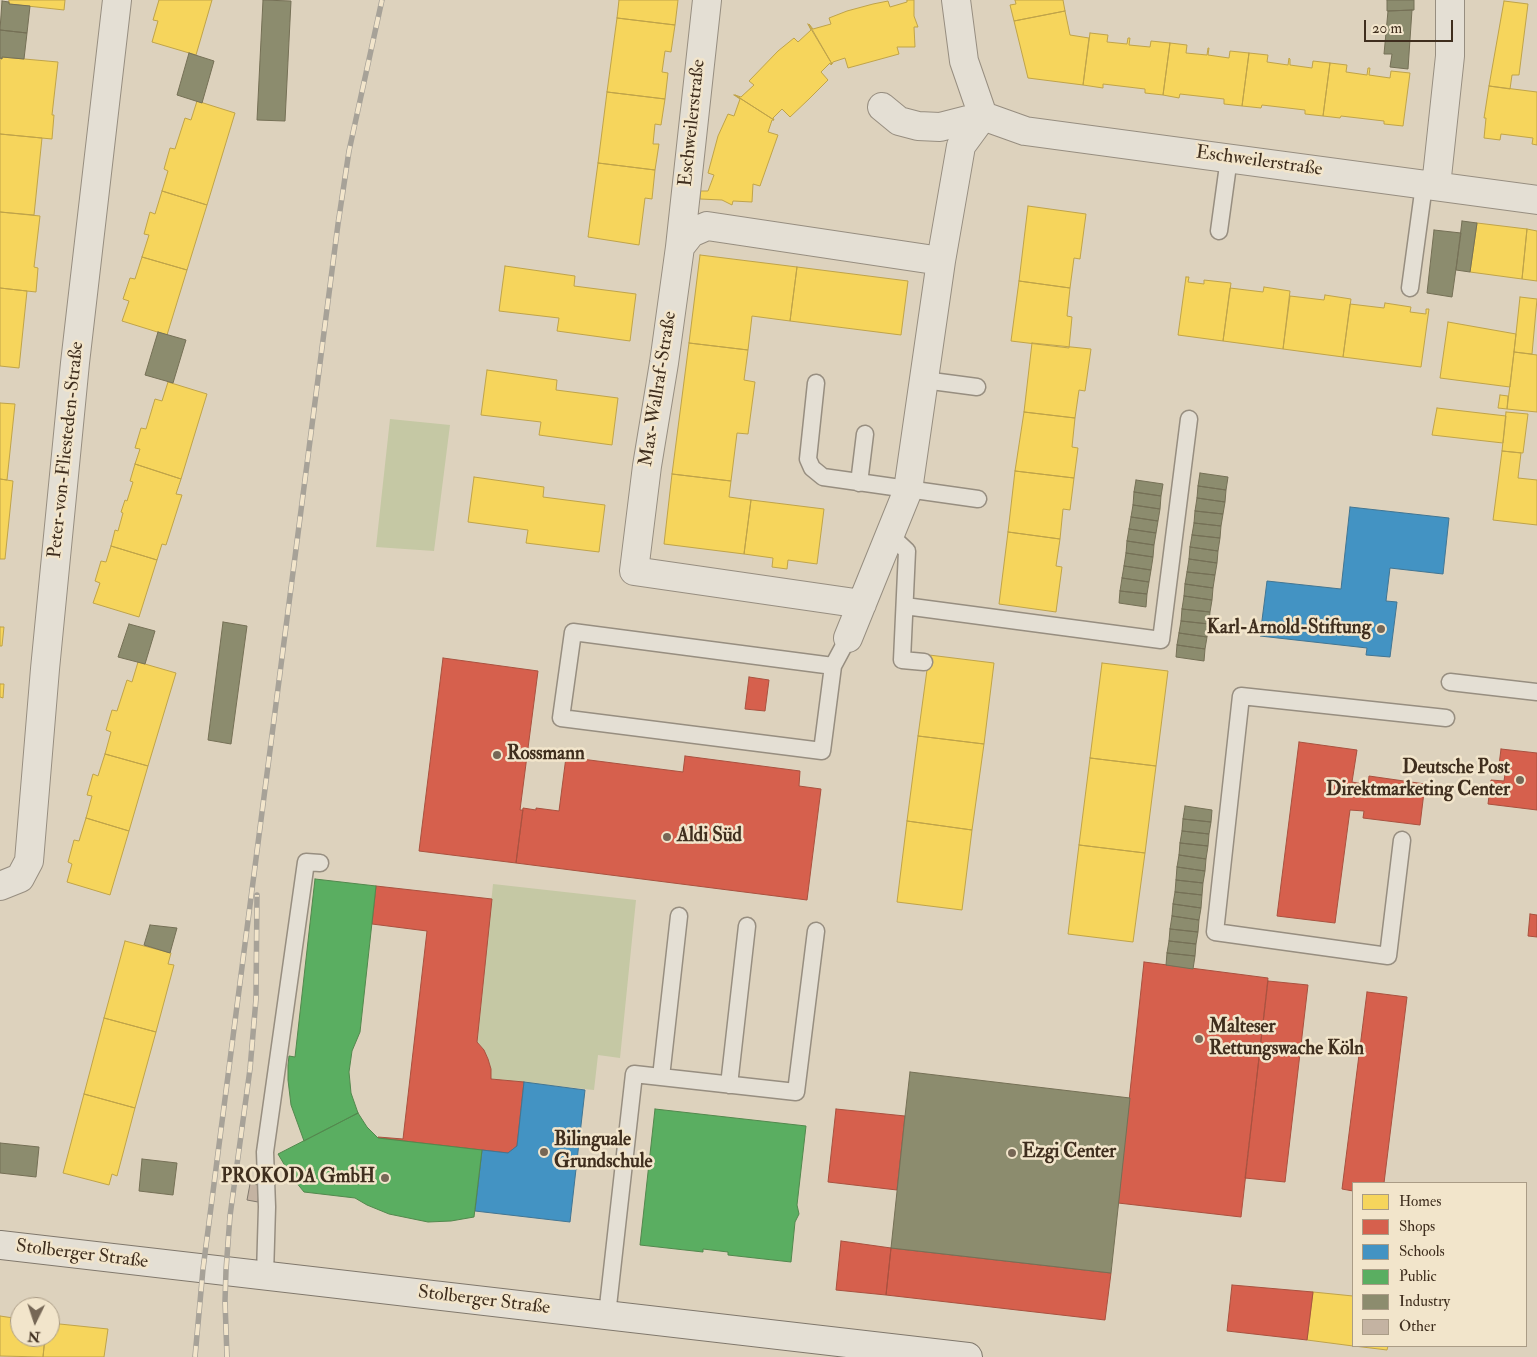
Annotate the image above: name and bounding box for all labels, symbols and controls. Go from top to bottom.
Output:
scale bar [1367,10,1456,42]
text: 20 m [1372,19,1402,38]
street label: Eschweilerstraße [675,58,711,188]
street label: Eschweilerstraße [1194,142,1324,182]
street label: Max-Wallraf-Straße [635,310,683,468]
street label: Peter-von-Fliesteden-Straße [44,340,90,560]
place label: Karl-Arnold-Stiftung [1207,618,1371,640]
marker: Karl-Arnold-Stiftung [1375,623,1387,635]
place label: Rossmann [507,744,585,766]
marker: Rossmann [491,749,503,761]
place label: Deutsche Post Direktmarketing Center [1326,758,1510,802]
marker: Deutsche Post Direktmarketing Center [1514,774,1526,786]
place label: Aldi Süd [677,826,742,848]
marker: Aldi Süd [661,831,673,843]
place label: Malteser Rettungswache Köln [1209,1017,1364,1061]
marker: Malteser Rettungswache Köln [1193,1033,1205,1045]
place label: Bilinguale Grundschule [554,1130,653,1174]
place label: Ezgi Center [1022,1142,1116,1164]
marker: Bilinguale Grundschule [538,1146,550,1158]
marker: Ezgi Center [1006,1147,1018,1159]
place label: PROKODA GmbH [221,1167,375,1189]
marker: PROKODA GmbH [379,1172,391,1184]
legend [1352,1182,1527,1347]
text: Homes [1399,1192,1441,1211]
text: Shops [1399,1217,1435,1236]
street label: Stolberger Straße [15,1236,149,1274]
text: Schools [1399,1242,1445,1261]
text: Public [1399,1267,1437,1286]
street label: Stolberger Straße [417,1282,551,1320]
text: Industry [1399,1292,1450,1311]
north arrow [10,1297,60,1347]
text: Other [1399,1317,1436,1336]
text: N [27,1328,41,1345]

